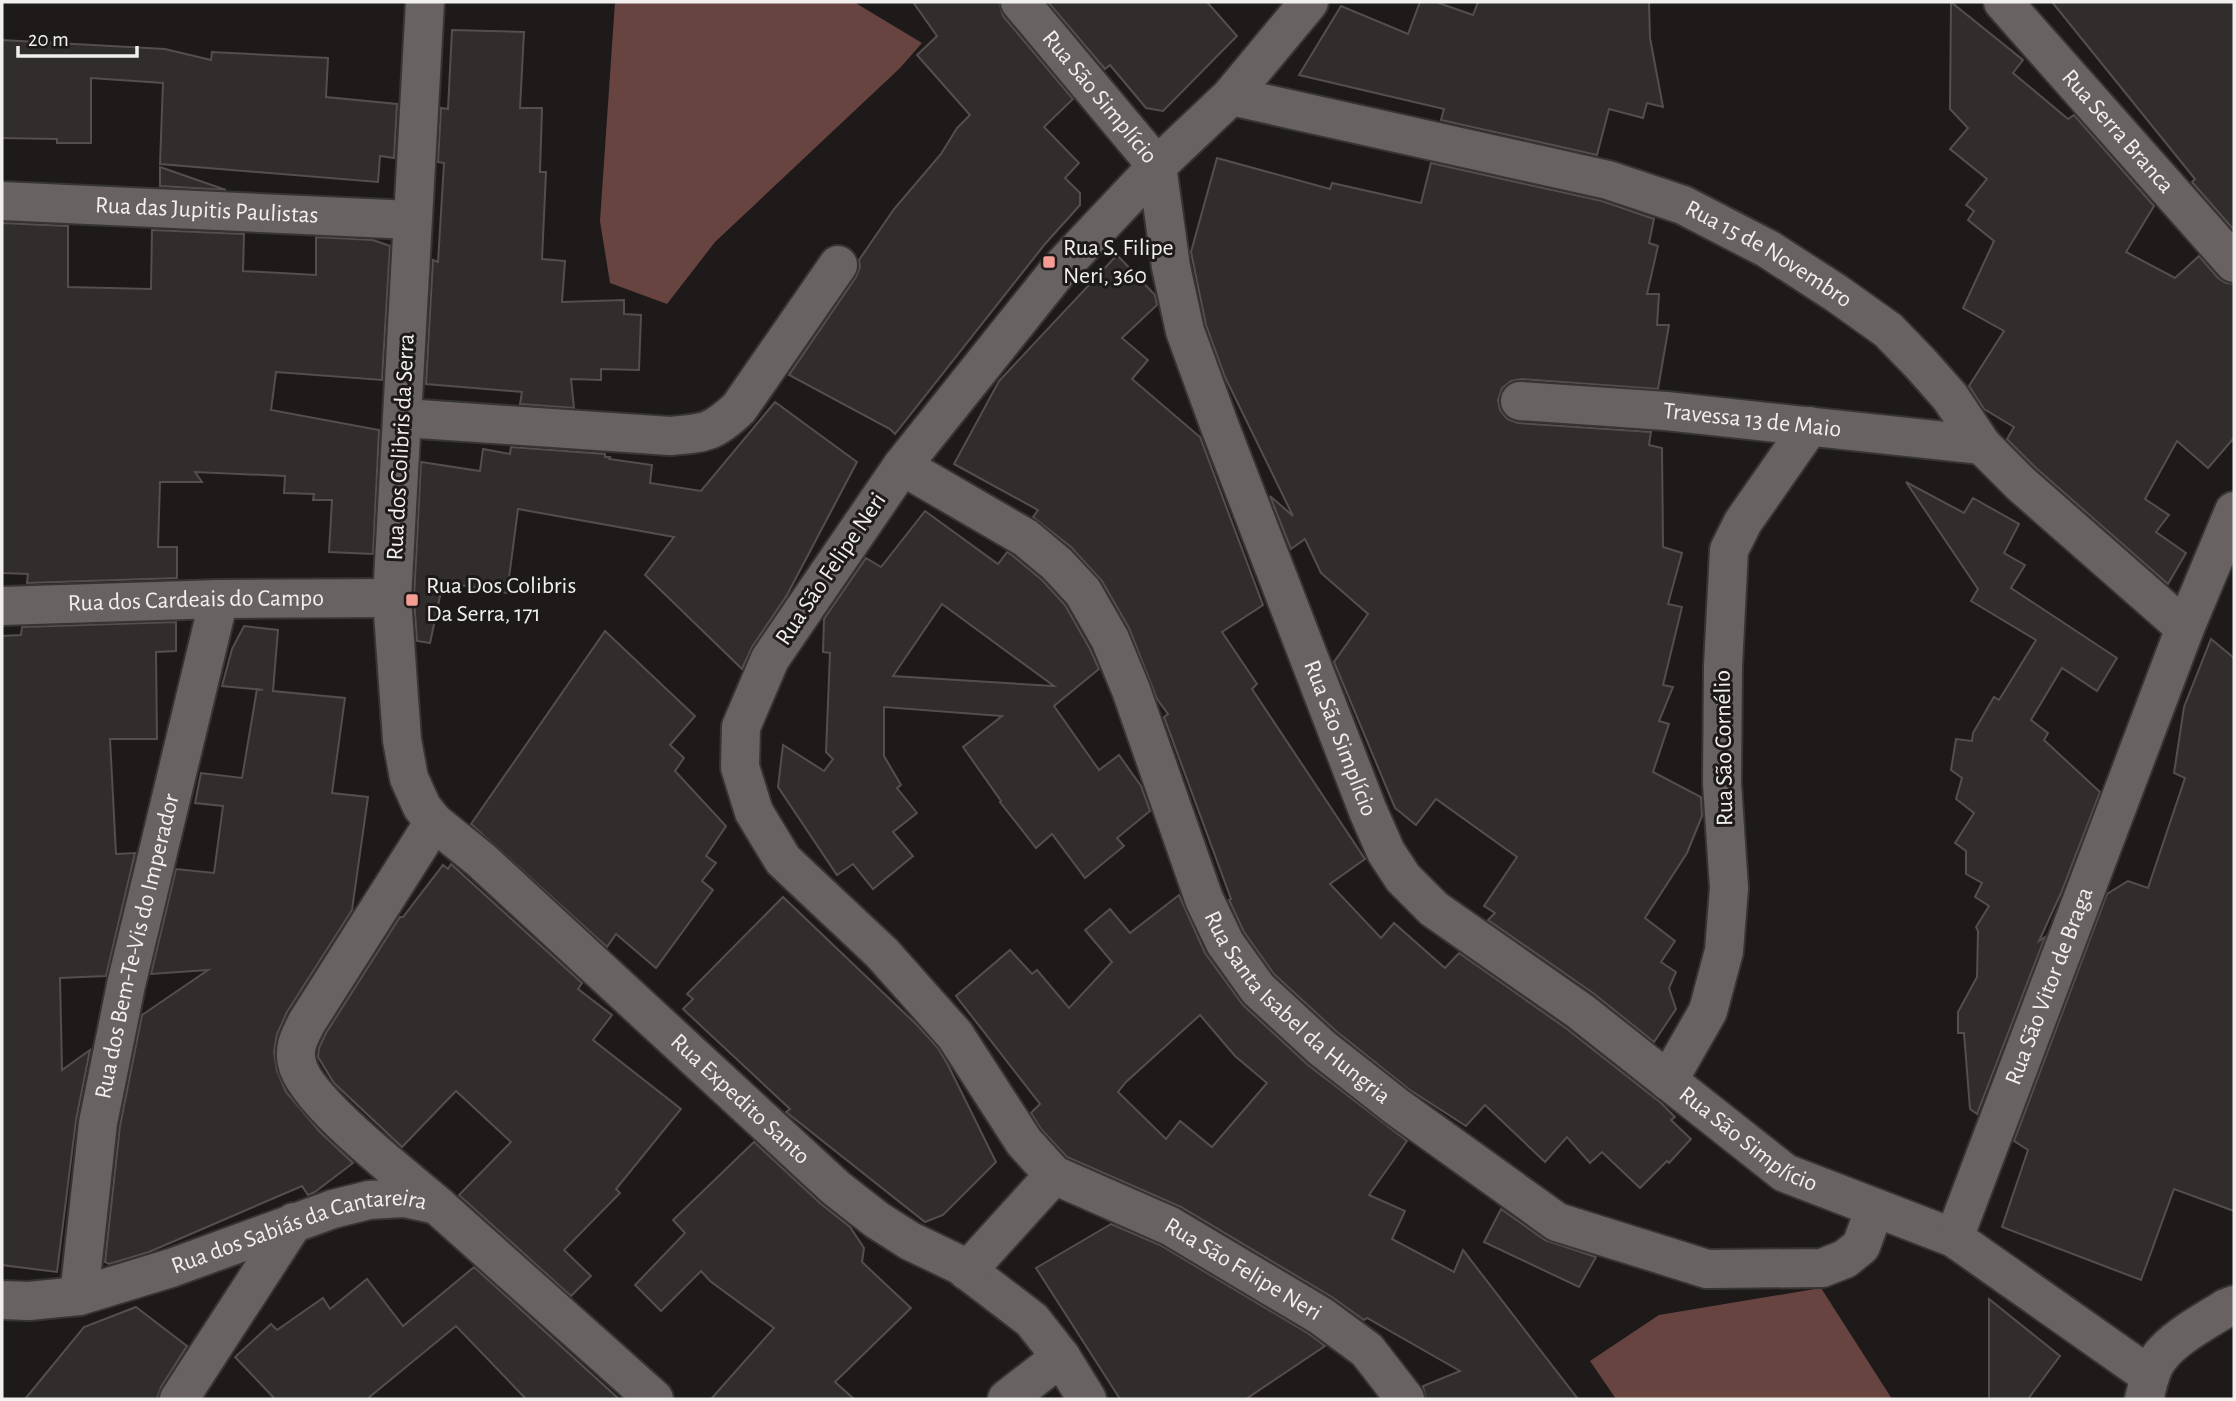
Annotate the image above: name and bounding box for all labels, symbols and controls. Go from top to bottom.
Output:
scale bar [18,14,136,58]
street label: Rua São Simplício [1037,26,1162,168]
text: 20 m [28,29,69,50]
street label: Rua Serra Branca [2057,65,2178,198]
street label: Rua das Jupitis Paulistas [94,193,319,228]
street label: Rua 15 de Novembro [1681,196,1856,312]
place label: Rua S. Filipe Neri, 360 [1063,236,1174,288]
marker: Rua S. Filipe Neri, 360 [1041,254,1057,270]
street label: Rua dos Colibris da Serra [383,333,419,561]
street label: Travessa 13 de Maio [1662,399,1843,442]
street label: Rua São Felipe Neri [771,489,891,649]
place label: Rua Dos Colibris Da Serra, 171 [426,574,576,626]
street label: Rua dos Cardeais do Campo [67,586,324,616]
marker: Rua Dos Colibris Da Serra, 171 [404,592,420,608]
street label: Rua São Simplício [1299,657,1381,820]
street label: Rua São Cornélio [1711,670,1737,826]
street label: Rua dos Bem-Te-Vis do Imperador [91,791,184,1101]
street label: Rua São Vitor de Braga [2001,884,2098,1088]
street label: Rua Santa Isabel da Hungria [1200,907,1395,1109]
street label: Rua Expedito Santo [666,1029,814,1169]
street label: Rua São Simplício [1674,1082,1821,1196]
street label: Rua dos Sabiás da Cantareira [168,1186,429,1279]
street label: Rua São Felipe Neri [1160,1213,1325,1325]

